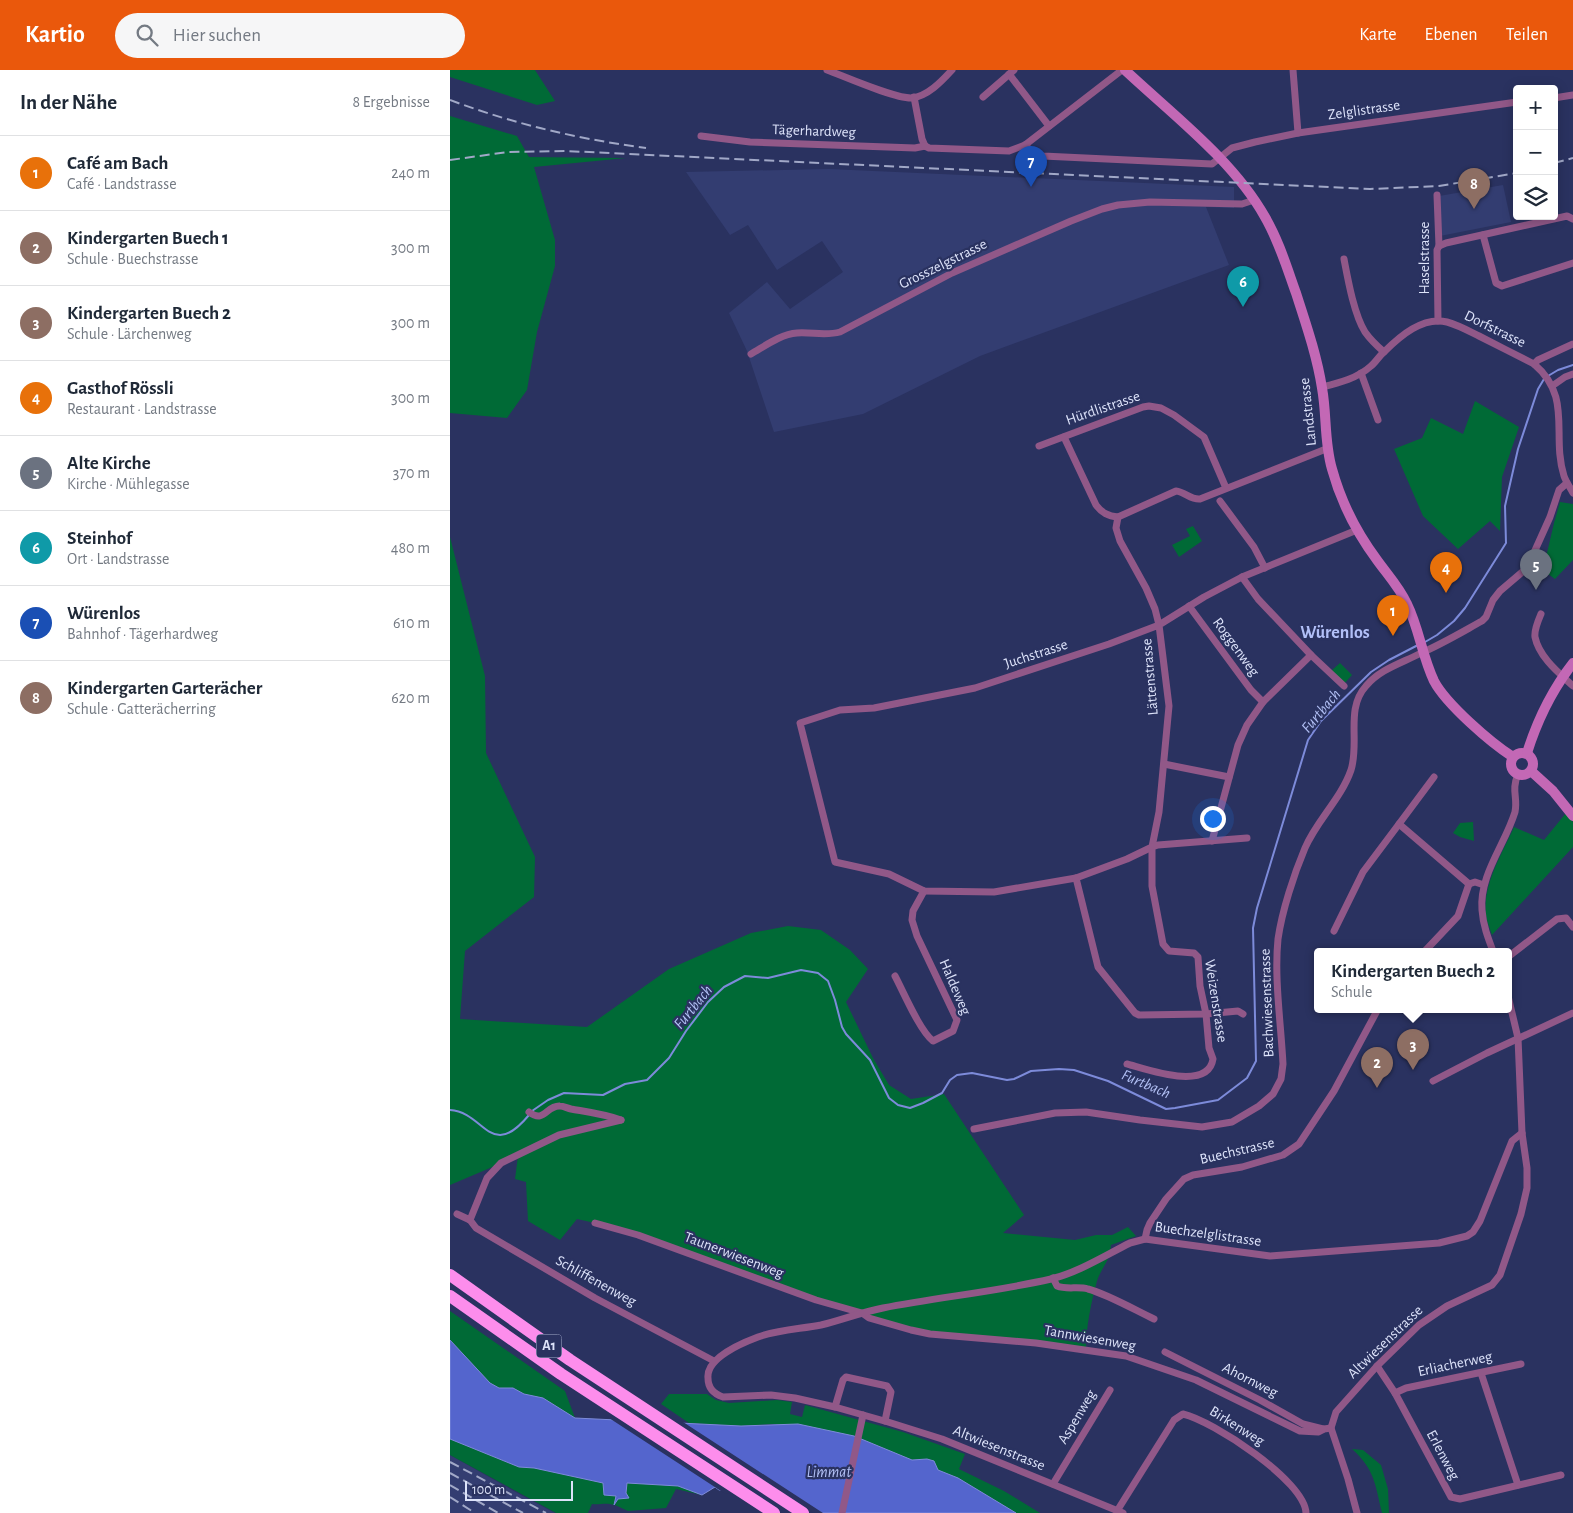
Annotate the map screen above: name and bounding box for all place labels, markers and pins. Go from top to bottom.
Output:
pin: 7 [1015,146,1047,187]
pin: 8 [1458,168,1490,209]
pin: 6 [1227,266,1259,307]
pin: 5 [1520,549,1552,590]
pin: 4 [1430,552,1462,593]
pin: 1 [1377,595,1409,636]
pin: 3 [1397,1029,1429,1070]
pin: 2 [1361,1047,1393,1088]

